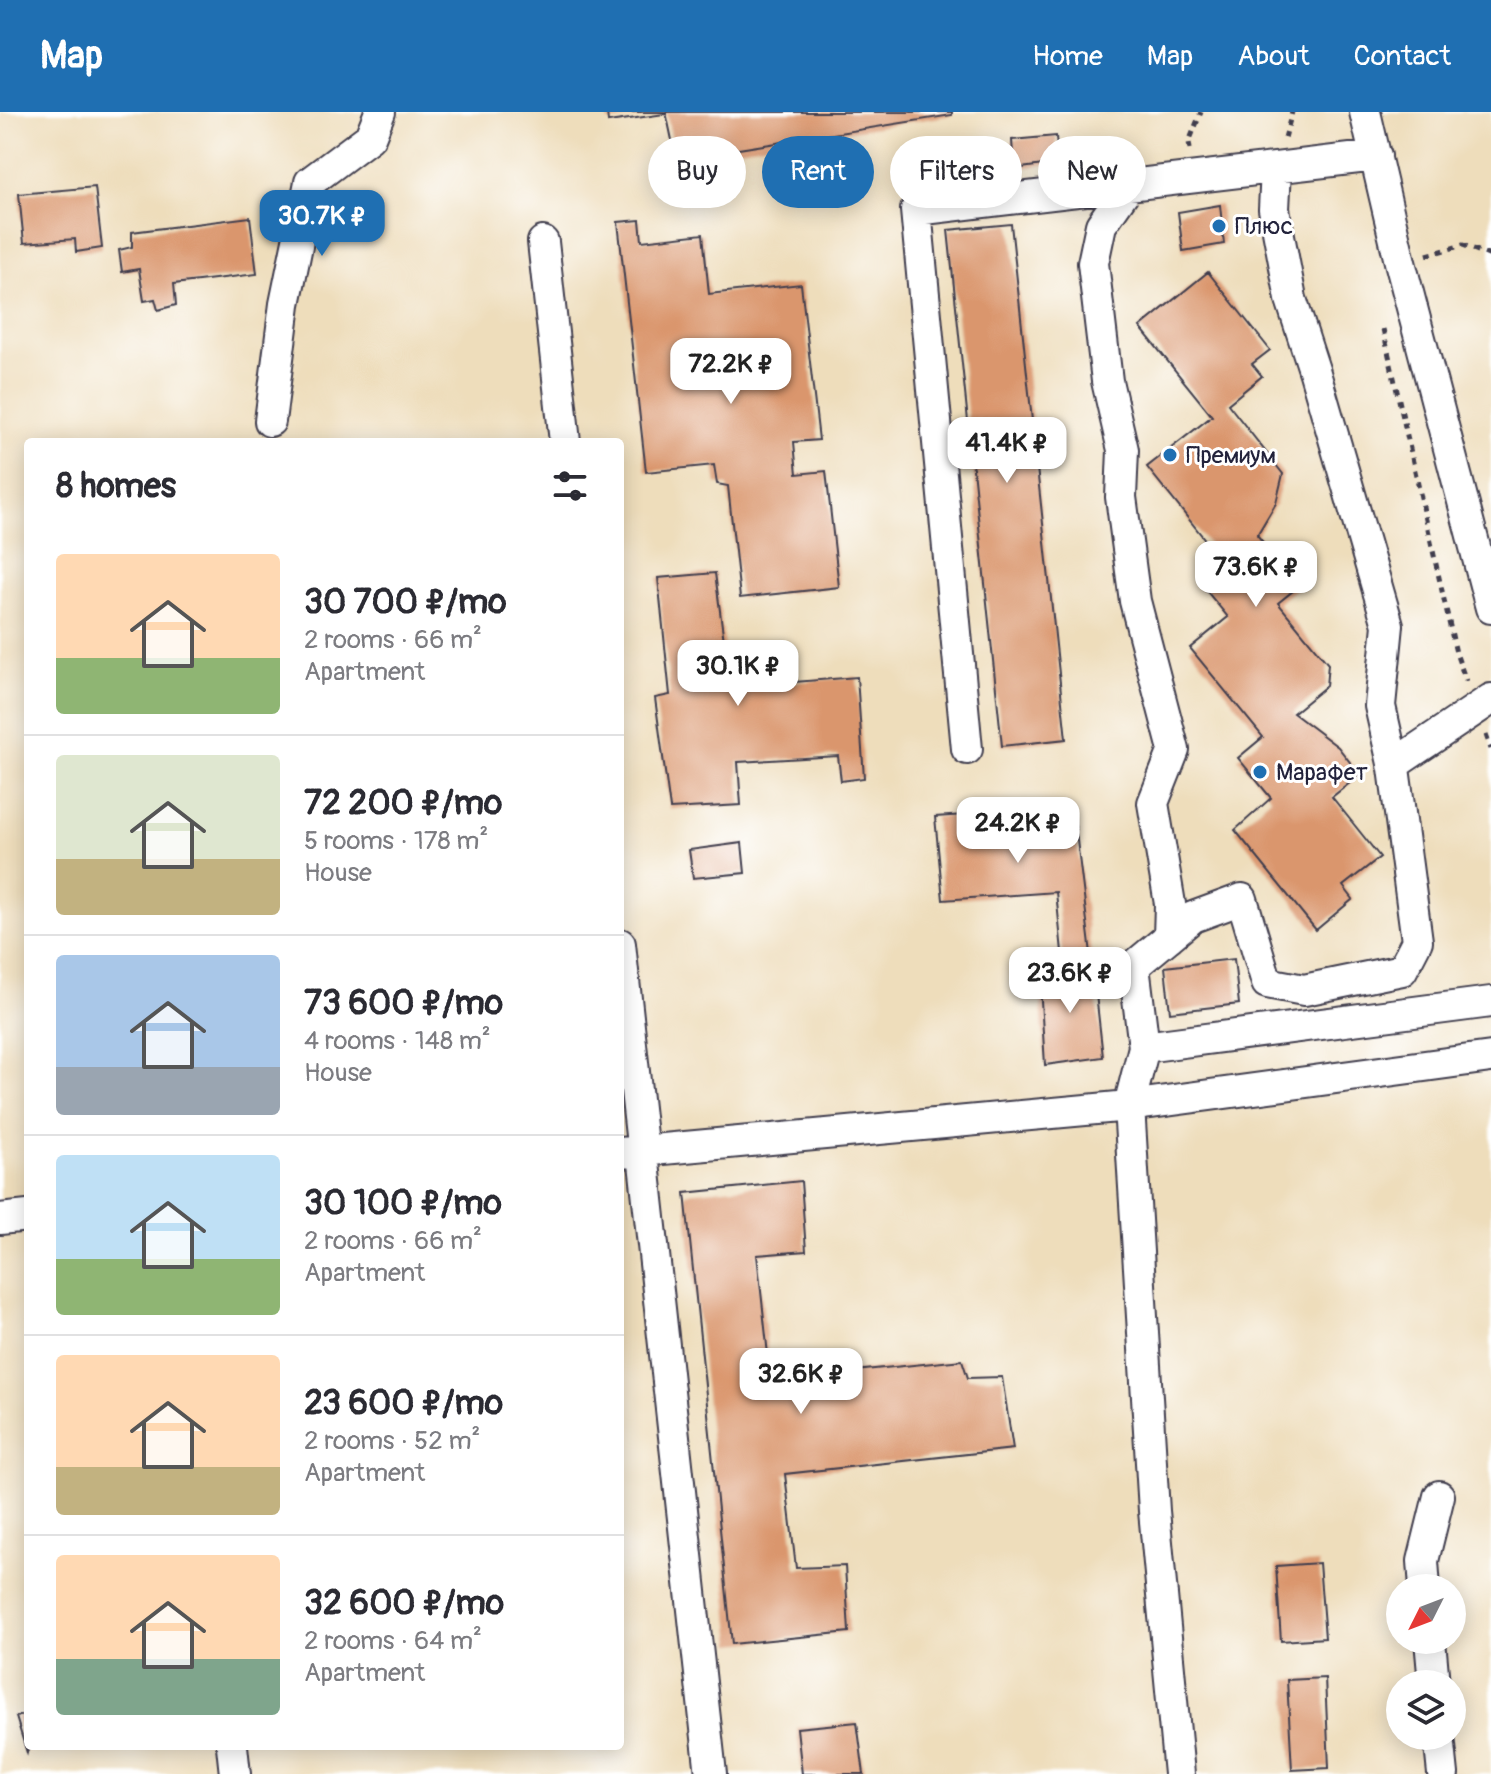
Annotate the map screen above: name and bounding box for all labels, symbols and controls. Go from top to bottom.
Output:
text: Map [40,32,103,80]
text: Home [1032,39,1103,74]
text: Map [1147,39,1193,74]
text: About [1237,39,1310,74]
text: Contact [1354,39,1451,74]
chip: Buy [648,136,746,208]
chip: Rent [762,136,874,208]
chip: Filters [890,136,1022,208]
chip: New [1038,136,1146,208]
pin: 30.7K ₽ [248,190,396,258]
text: 30.7K ₽ [278,200,366,232]
place label: Плюс [1235,212,1293,241]
marker: Плюс [1210,217,1228,235]
pin: 72.2K ₽ [657,338,805,406]
text: 72.2K ₽ [688,348,774,380]
pin: 41.4K ₽ [933,417,1081,485]
text: 41.4K ₽ [966,427,1048,459]
place label: Премиум [1186,441,1276,470]
marker: Премиум [1161,446,1179,464]
icon: filters [548,464,592,508]
text: 8 homes [56,465,176,508]
pin: 73.6K ₽ [1182,541,1330,609]
text: 73.6K ₽ [1213,551,1299,583]
text: 30 700 ₽/mo [304,581,506,624]
icon: home [120,586,216,682]
text: 2 rooms · 66 m² [304,624,482,656]
pin: 30.1K ₽ [664,640,812,708]
text: 30.1K ₽ [695,650,781,682]
text: Apartment [304,656,425,688]
place label: Марафет [1276,758,1368,787]
marker: Марафет [1251,763,1269,781]
text: 72 200 ₽/mo [304,782,502,825]
icon: home [120,787,216,883]
pin: 24.2K ₽ [944,797,1092,865]
text: 24.2K ₽ [975,807,1061,839]
text: 5 rooms · 178 m² [304,825,488,857]
text: House [304,857,372,889]
pin: 23.6K ₽ [996,947,1144,1015]
text: 23.6K ₽ [1027,957,1113,989]
text: 73 600 ₽/mo [304,982,503,1025]
icon: home [120,987,216,1083]
text: 4 rooms · 148 m² [304,1025,491,1057]
text: House [304,1057,372,1089]
text: 30 100 ₽/mo [304,1182,502,1225]
icon: home [120,1187,216,1283]
text: 2 rooms · 66 m² [304,1225,482,1257]
text: Apartment [304,1257,425,1289]
pin: 32.6K ₽ [727,1348,875,1416]
text: 32.6K ₽ [758,1358,844,1390]
text: 23 600 ₽/mo [304,1382,503,1425]
icon: home [120,1387,216,1483]
text: 2 rooms · 52 m² [304,1425,480,1457]
text: Apartment [304,1457,425,1489]
north arrow [1386,1574,1466,1654]
map controls [1386,1574,1466,1750]
text: 32 600 ₽/mo [304,1582,504,1625]
icon: home [120,1587,216,1683]
text: 2 rooms · 64 m² [304,1625,482,1657]
text: Apartment [304,1657,425,1689]
button: layers [1386,1670,1466,1750]

